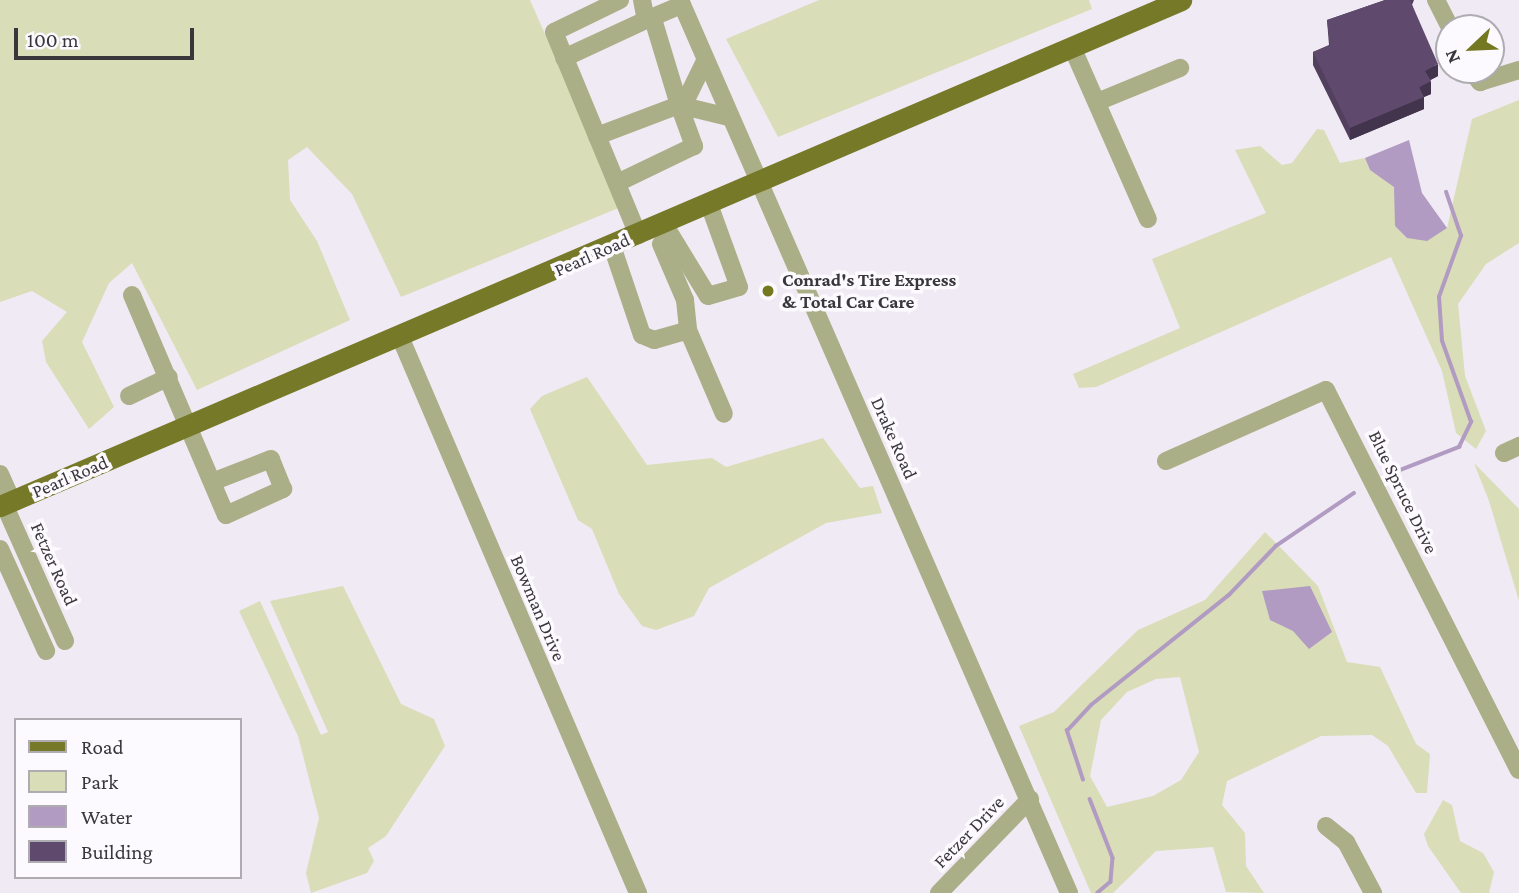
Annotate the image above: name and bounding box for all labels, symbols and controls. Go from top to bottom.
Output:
scale bar [18,14,198,58]
north arrow [1435,14,1505,84]
text: 100 m [27,28,79,52]
text: N [1440,47,1464,67]
street label: Pearl Road [551,228,633,282]
place label: Conrad's Tire Express & Total Car Care [782,269,956,313]
marker: Conrad's Tire Express & Total Car Care [760,283,776,299]
street label: Drake Road [866,394,922,482]
street label: Blue Spruce Drive [1363,427,1443,557]
street label: Pearl Road [29,451,111,503]
street label: Fetzer Road [26,519,82,609]
street label: Bowman Drive [505,552,571,664]
legend [14,718,242,879]
text: Road [81,735,124,759]
text: Park [81,770,118,794]
street label: Fetzer Drive [929,791,1009,873]
text: Water [81,805,133,829]
text: Building [81,840,153,864]

